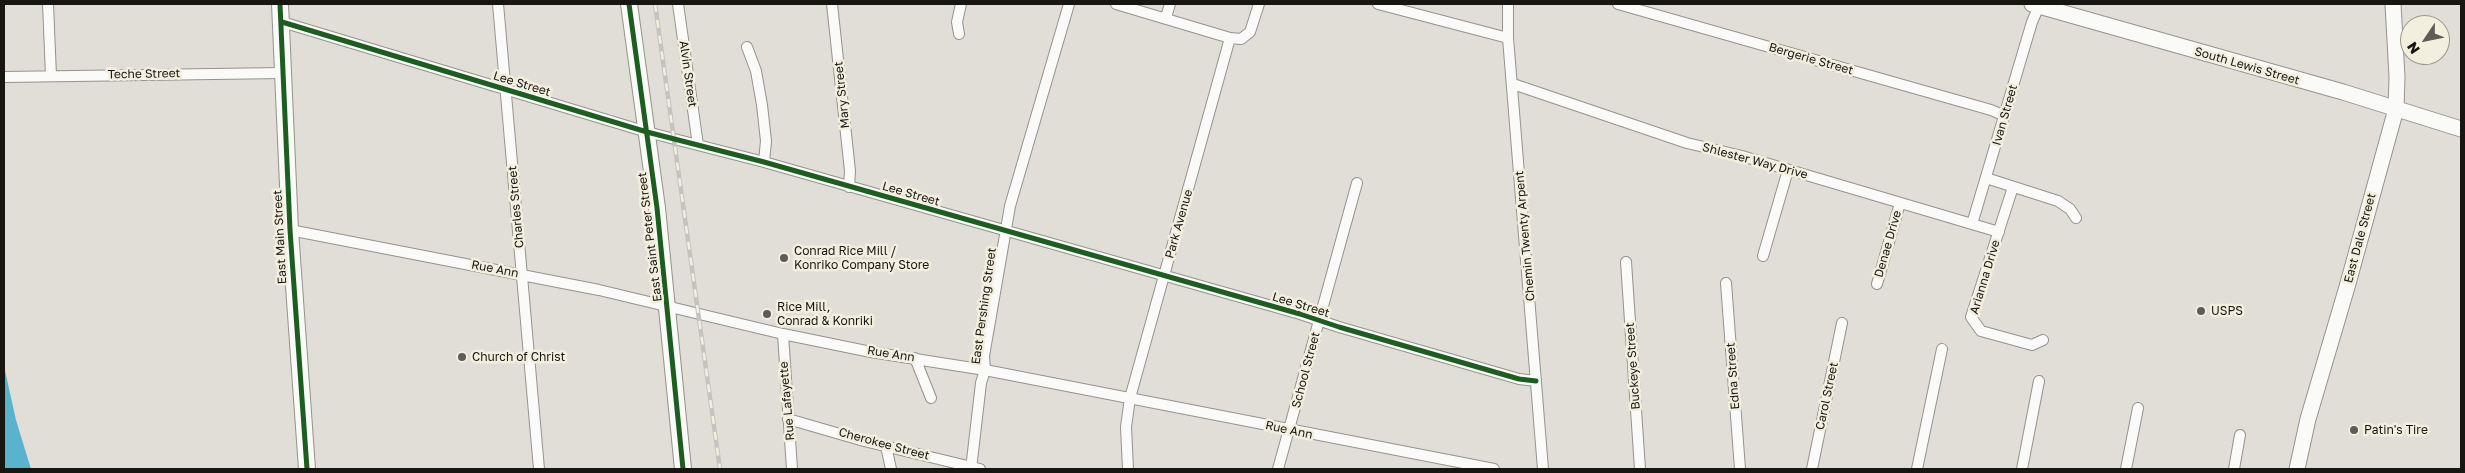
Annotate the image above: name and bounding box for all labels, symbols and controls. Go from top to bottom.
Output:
north arrow [2400,15,2450,65]
text: N [2403,39,2423,57]
street label: Alvin Street [676,40,700,108]
street label: Bergerie Street [1767,40,1855,78]
street label: South Lewis Street [2193,44,2301,88]
street label: Mary Street [831,61,853,129]
street label: Teche Street [108,66,180,82]
street label: Lee Street [492,68,552,100]
street label: Ivan Street [1989,83,2021,147]
street label: Shlester Way Drive [1701,140,1809,182]
street label: Charles Street [505,165,527,249]
street label: Chemin Twenty Arpent [1512,170,1538,302]
street label: East Saint Peter Street [635,171,665,303]
street label: Lee Street [881,179,941,209]
street label: Park Avenue [1162,188,1196,260]
street label: East Main Street [270,190,290,284]
street label: East Dale Street [2341,191,2379,285]
street label: Denae Drive [1872,209,1904,279]
street label: Arianna Drive [1967,238,2003,316]
place label: Conrad Rice Mill / Konriko Company Store [794,244,929,272]
street label: East Pershing Street [969,247,999,365]
marker: Conrad Rice Mill / Konriko Company Store [778,252,790,264]
street label: Rue Ann [470,257,520,281]
street label: Lee Street [1271,289,1331,321]
place label: Rice Mill, Conrad & Konriki [777,300,873,328]
place label: USPS [2211,304,2243,318]
marker: USPS [2195,305,2207,317]
marker: Rice Mill, Conrad & Konriki [761,308,773,320]
street label: Buckeye Street [1623,322,1643,410]
street label: School Street [1289,330,1323,410]
street label: Edna Street [1723,342,1743,410]
street label: Rue Ann [866,343,916,365]
place label: Church of Christ [472,350,565,364]
marker: Church of Christ [456,351,468,363]
street label: Rue Lafayette [776,361,798,441]
street label: Carol Street [1813,361,1841,431]
street label: Rue Ann [1264,418,1314,442]
place label: Patin's Tire [2364,423,2428,437]
marker: Patin's Tire [2348,424,2360,436]
street label: Cherokee Street [837,425,931,463]

